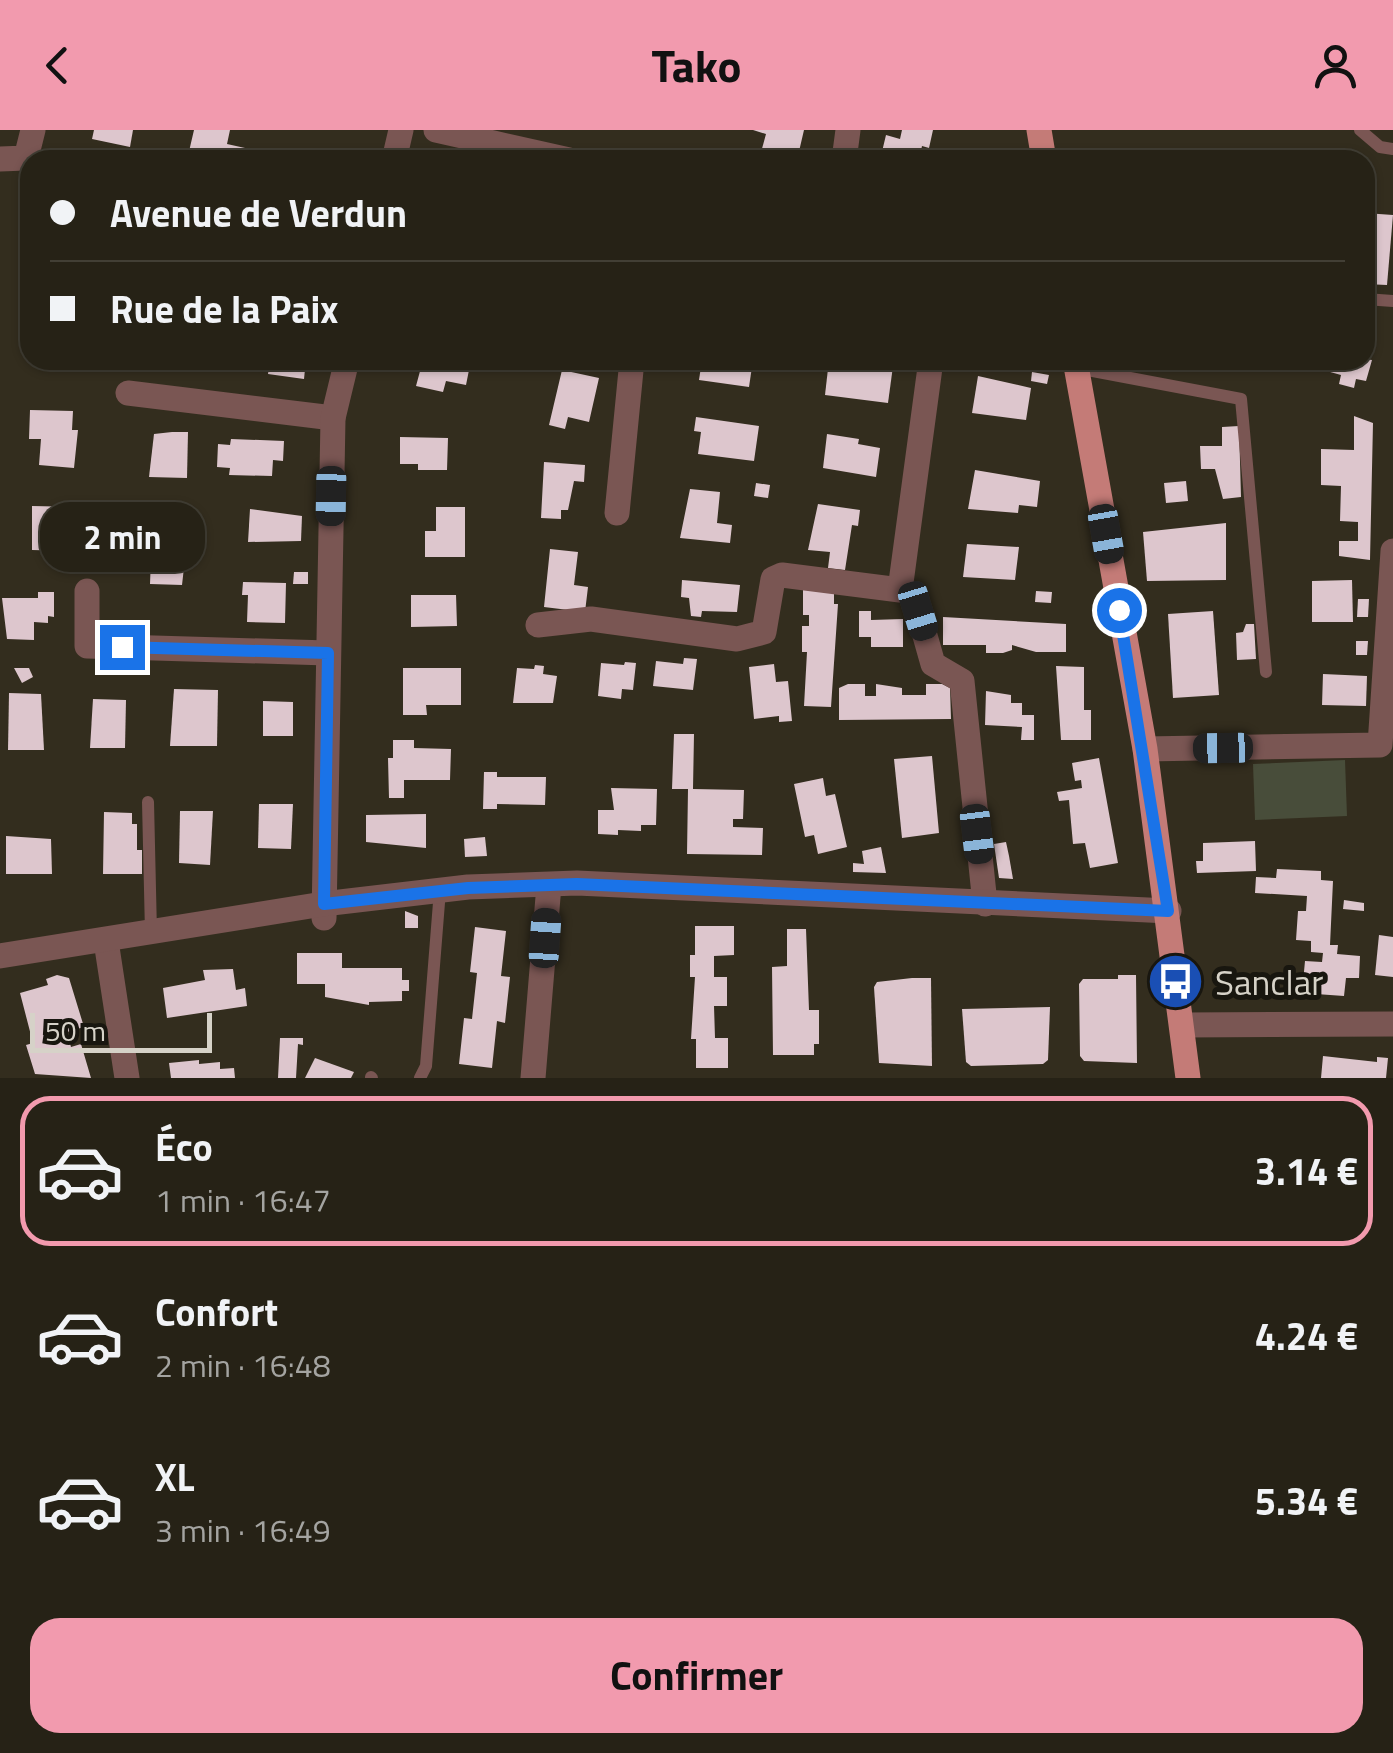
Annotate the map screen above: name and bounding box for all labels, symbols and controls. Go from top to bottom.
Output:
text: Tako [651,31,742,99]
icon: back [30,38,85,93]
icon: person [1308,38,1363,93]
text: Avenue de Verdun [110,184,407,242]
text: Rue de la Paix [110,280,338,338]
car [315,466,347,526]
callout: 2 min [39,502,204,572]
car [1086,502,1126,566]
text: 2 min [84,513,161,561]
car [895,578,941,644]
route start [1097,588,1142,633]
route end [100,625,145,670]
car [1193,732,1253,764]
car [958,802,996,866]
car [528,907,562,969]
bus stop icon: Sanclar [1146,952,1206,1012]
place label: Sanclar [1215,955,1323,1009]
scale bar [30,1008,212,1053]
text: 50 m [45,1009,106,1052]
text: Éco [155,1118,213,1176]
icon: car [35,1126,125,1216]
text: 3.14 € [1255,1142,1358,1200]
text: 1 min · 16:47 [155,1176,331,1224]
text: Confort [155,1283,278,1341]
icon: car [35,1291,125,1381]
text: 4.24 € [1255,1307,1358,1365]
text: 2 min · 16:48 [155,1341,331,1389]
text: XL [155,1448,195,1506]
icon: car [35,1456,125,1546]
text: 5.34 € [1255,1472,1358,1530]
text: 3 min · 16:49 [155,1506,331,1554]
button: Confirmer [30,1618,1363,1733]

